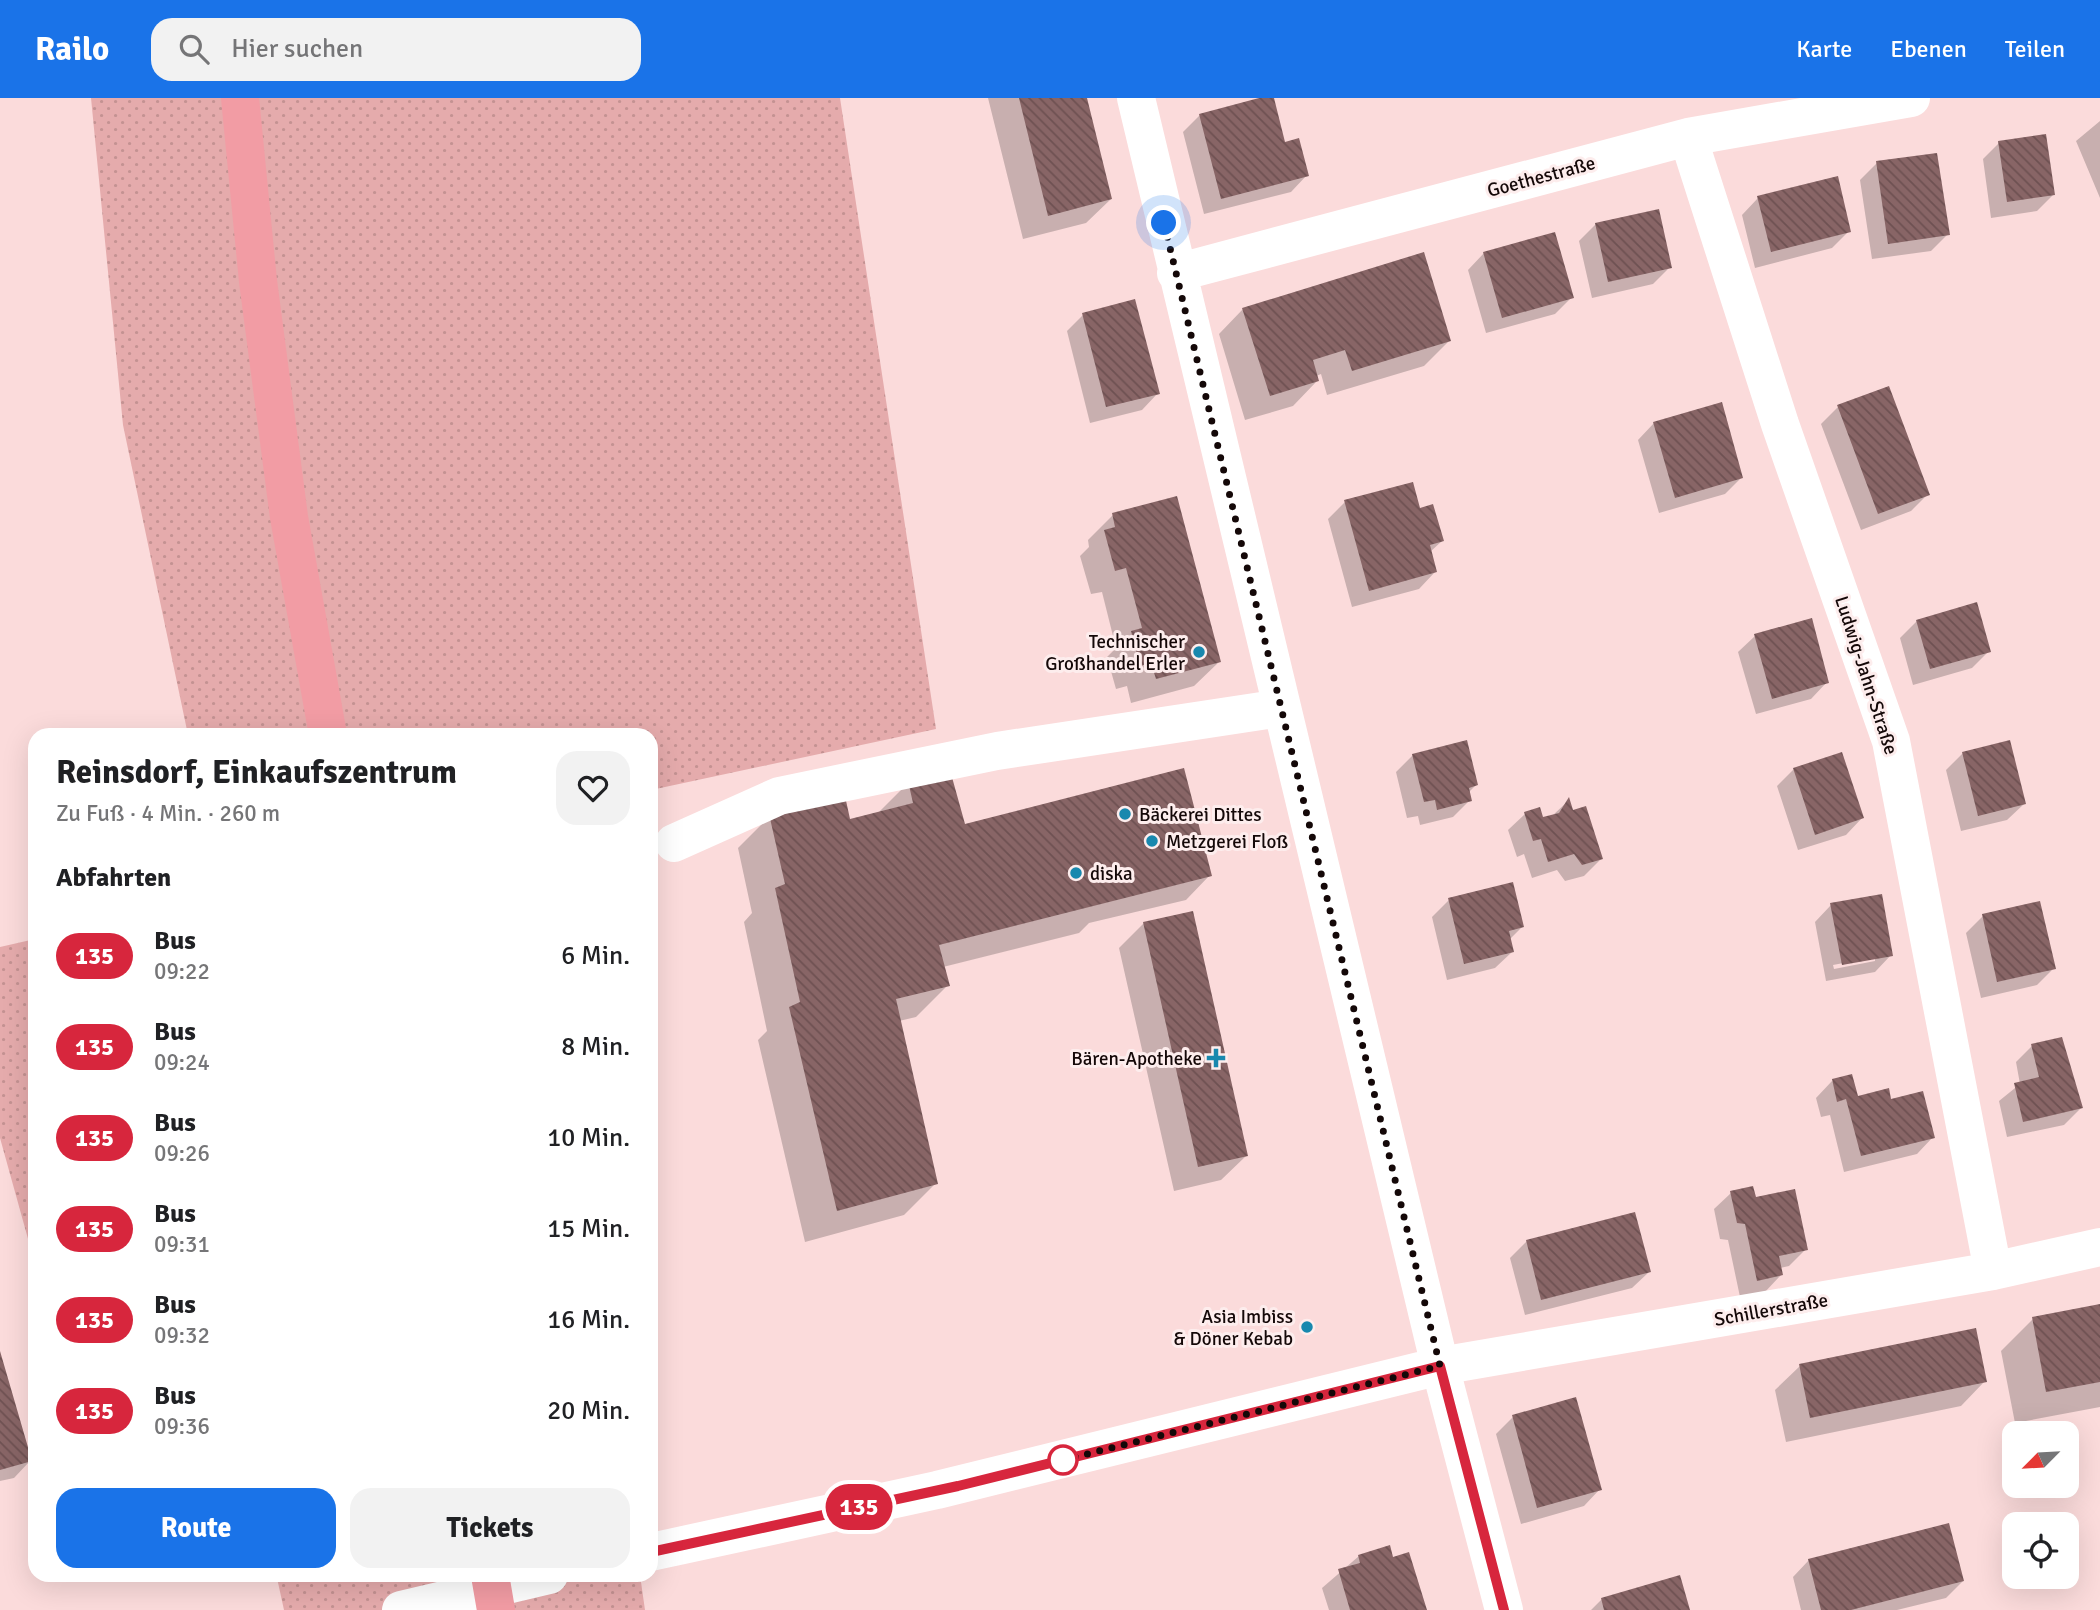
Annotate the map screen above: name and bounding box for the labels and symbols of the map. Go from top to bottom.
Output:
street label: Goethestraße [1485,151,1598,203]
your location [1146,205,1181,240]
street label: Ludwig-Jahn-Straße [1829,593,1903,758]
place label: Technischer Großhandel Erler [1045,630,1185,676]
marker: Technischer Großhandel Erler [1191,644,1207,660]
place label: Bäckerei Dittes [1139,803,1261,827]
marker: Bäckerei Dittes [1117,806,1133,822]
place label: Metzgerei Floß [1166,830,1288,854]
marker: Metzgerei Floß [1144,833,1160,849]
place label: diska [1090,862,1133,886]
marker: diska [1068,865,1084,881]
place label: Bären-Apotheke [1071,1047,1202,1071]
marker: Bären-Apotheke [1208,1050,1224,1066]
street label: Schillerstraße [1712,1288,1830,1332]
place label: Asia Imbiss & Döner Kebab [1174,1305,1293,1351]
marker: Asia Imbiss & Döner Kebab [1299,1319,1315,1335]
north arrow [2002,1421,2079,1498]
unlabelled marker [1048,1445,1078,1475]
line badge: 135 [819,1484,899,1530]

